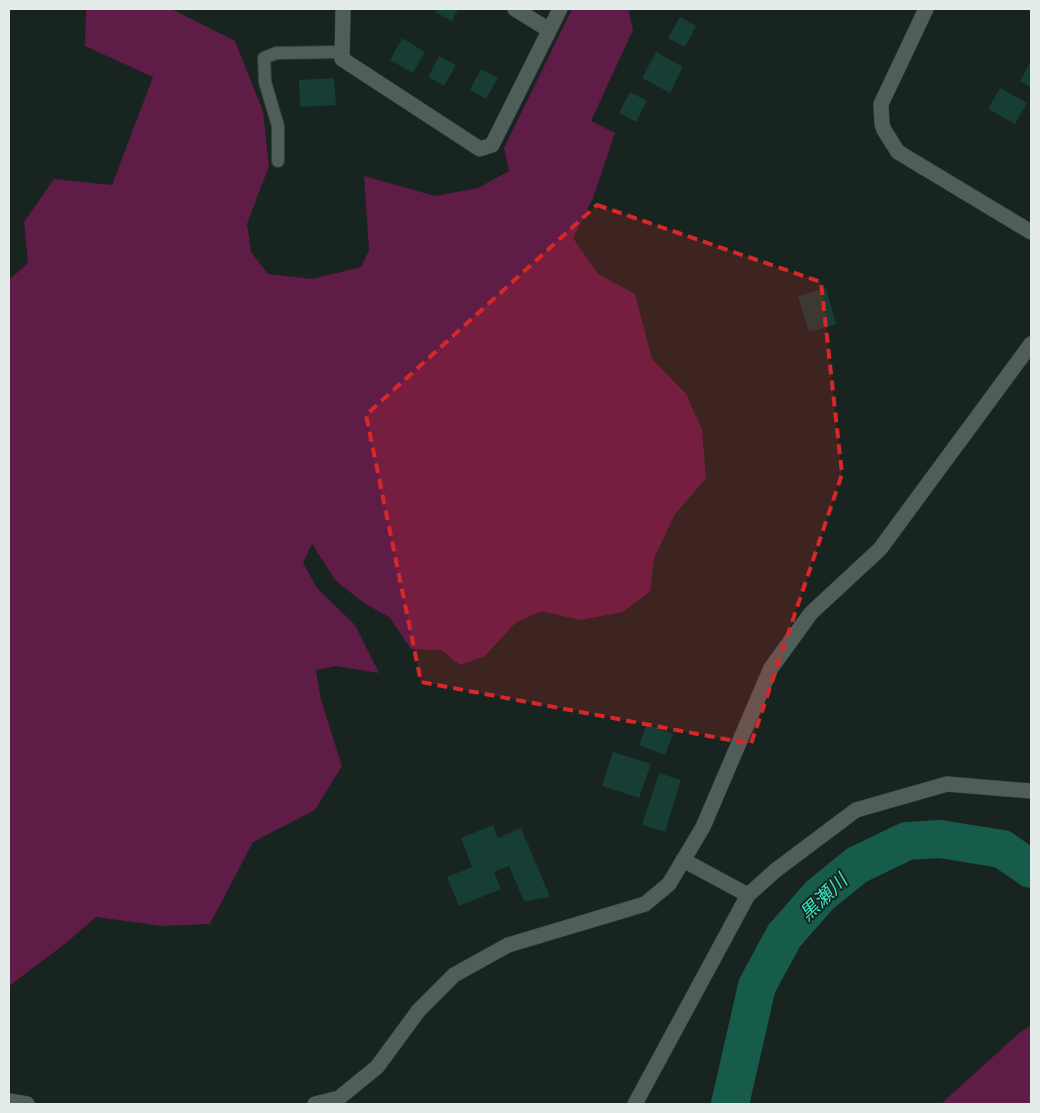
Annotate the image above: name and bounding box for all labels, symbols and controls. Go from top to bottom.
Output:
water label: 黒瀬川 [795,868,853,925]

